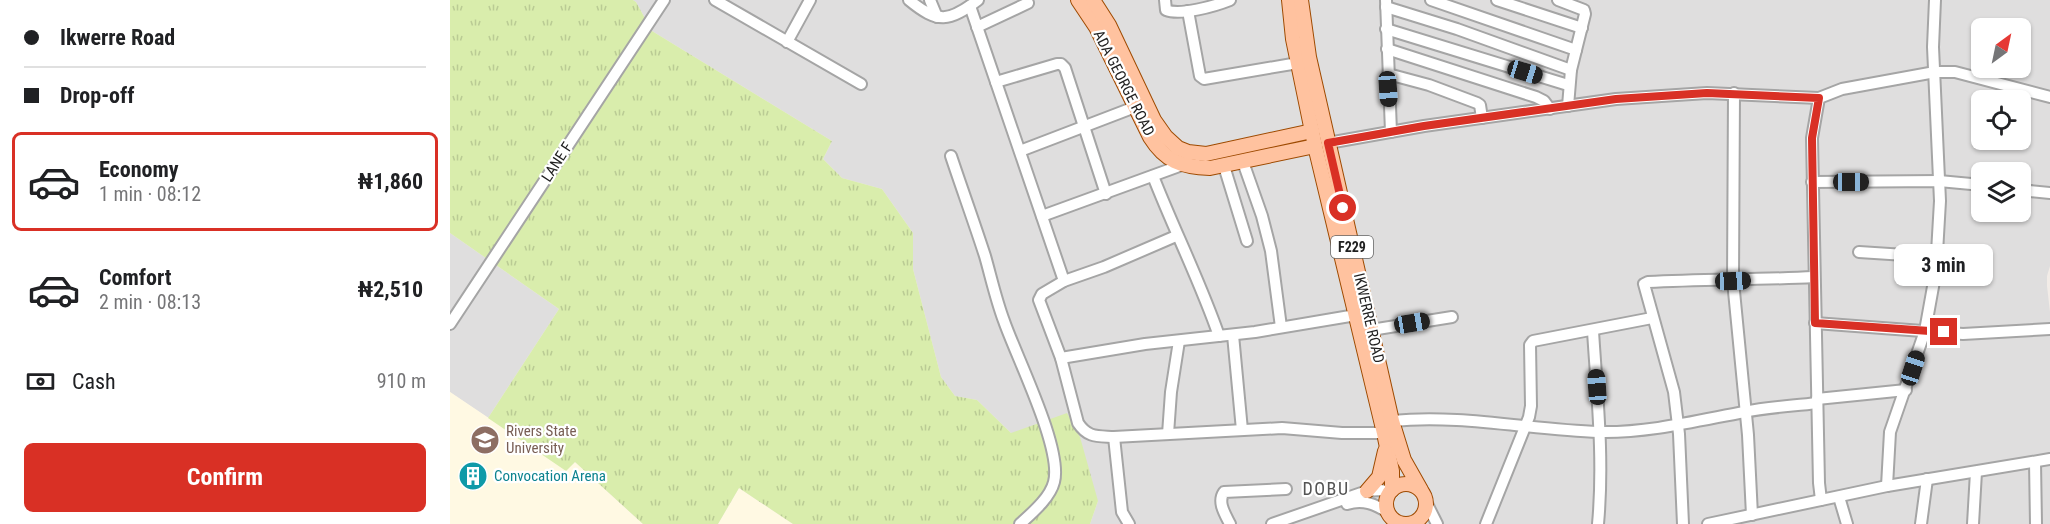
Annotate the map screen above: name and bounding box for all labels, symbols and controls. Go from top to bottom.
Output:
north arrow [1971,18,2031,78]
map controls [1971,18,2031,222]
text: Ikwerre Road [60,25,175,50]
street label: ADA GEORGE ROAD [1090,27,1158,139]
car [1505,58,1545,86]
car [1378,70,1398,108]
text: Drop-off [60,83,134,108]
button: locate [1971,90,2031,150]
street label: LANE F [538,139,576,185]
icon: car [27,155,81,209]
text: Economy [99,157,179,182]
button: layers [1971,162,2031,222]
text: ₦1,860 [357,169,423,194]
car [1833,173,1869,191]
text: 1 min · 08:12 [99,182,201,206]
route start [1329,194,1356,221]
road number: F229 [1331,236,1373,258]
callout: 3 min [1894,245,1994,287]
text: 3 min [1921,253,1966,277]
icon: car [27,263,81,317]
text: Comfort [99,265,172,290]
street label: IKWERRE ROAD [1350,271,1388,365]
car [1715,271,1751,291]
text: ₦2,510 [357,277,423,302]
text: 2 min · 08:13 [99,290,201,314]
car [1393,311,1431,335]
route end [1930,318,1957,345]
car [1899,348,1927,388]
icon: cash [24,365,57,398]
car [1587,368,1607,406]
text: Cash [72,369,116,394]
text: 910 m [377,369,426,393]
place label: Rivers State University [506,422,576,457]
school or university icon: Rivers State University [469,424,501,456]
button: Confirm [24,443,426,512]
building icon: Convocation Arena [457,460,489,492]
place label: Convocation Arena [494,467,606,485]
district label: DOBU [1302,478,1350,499]

